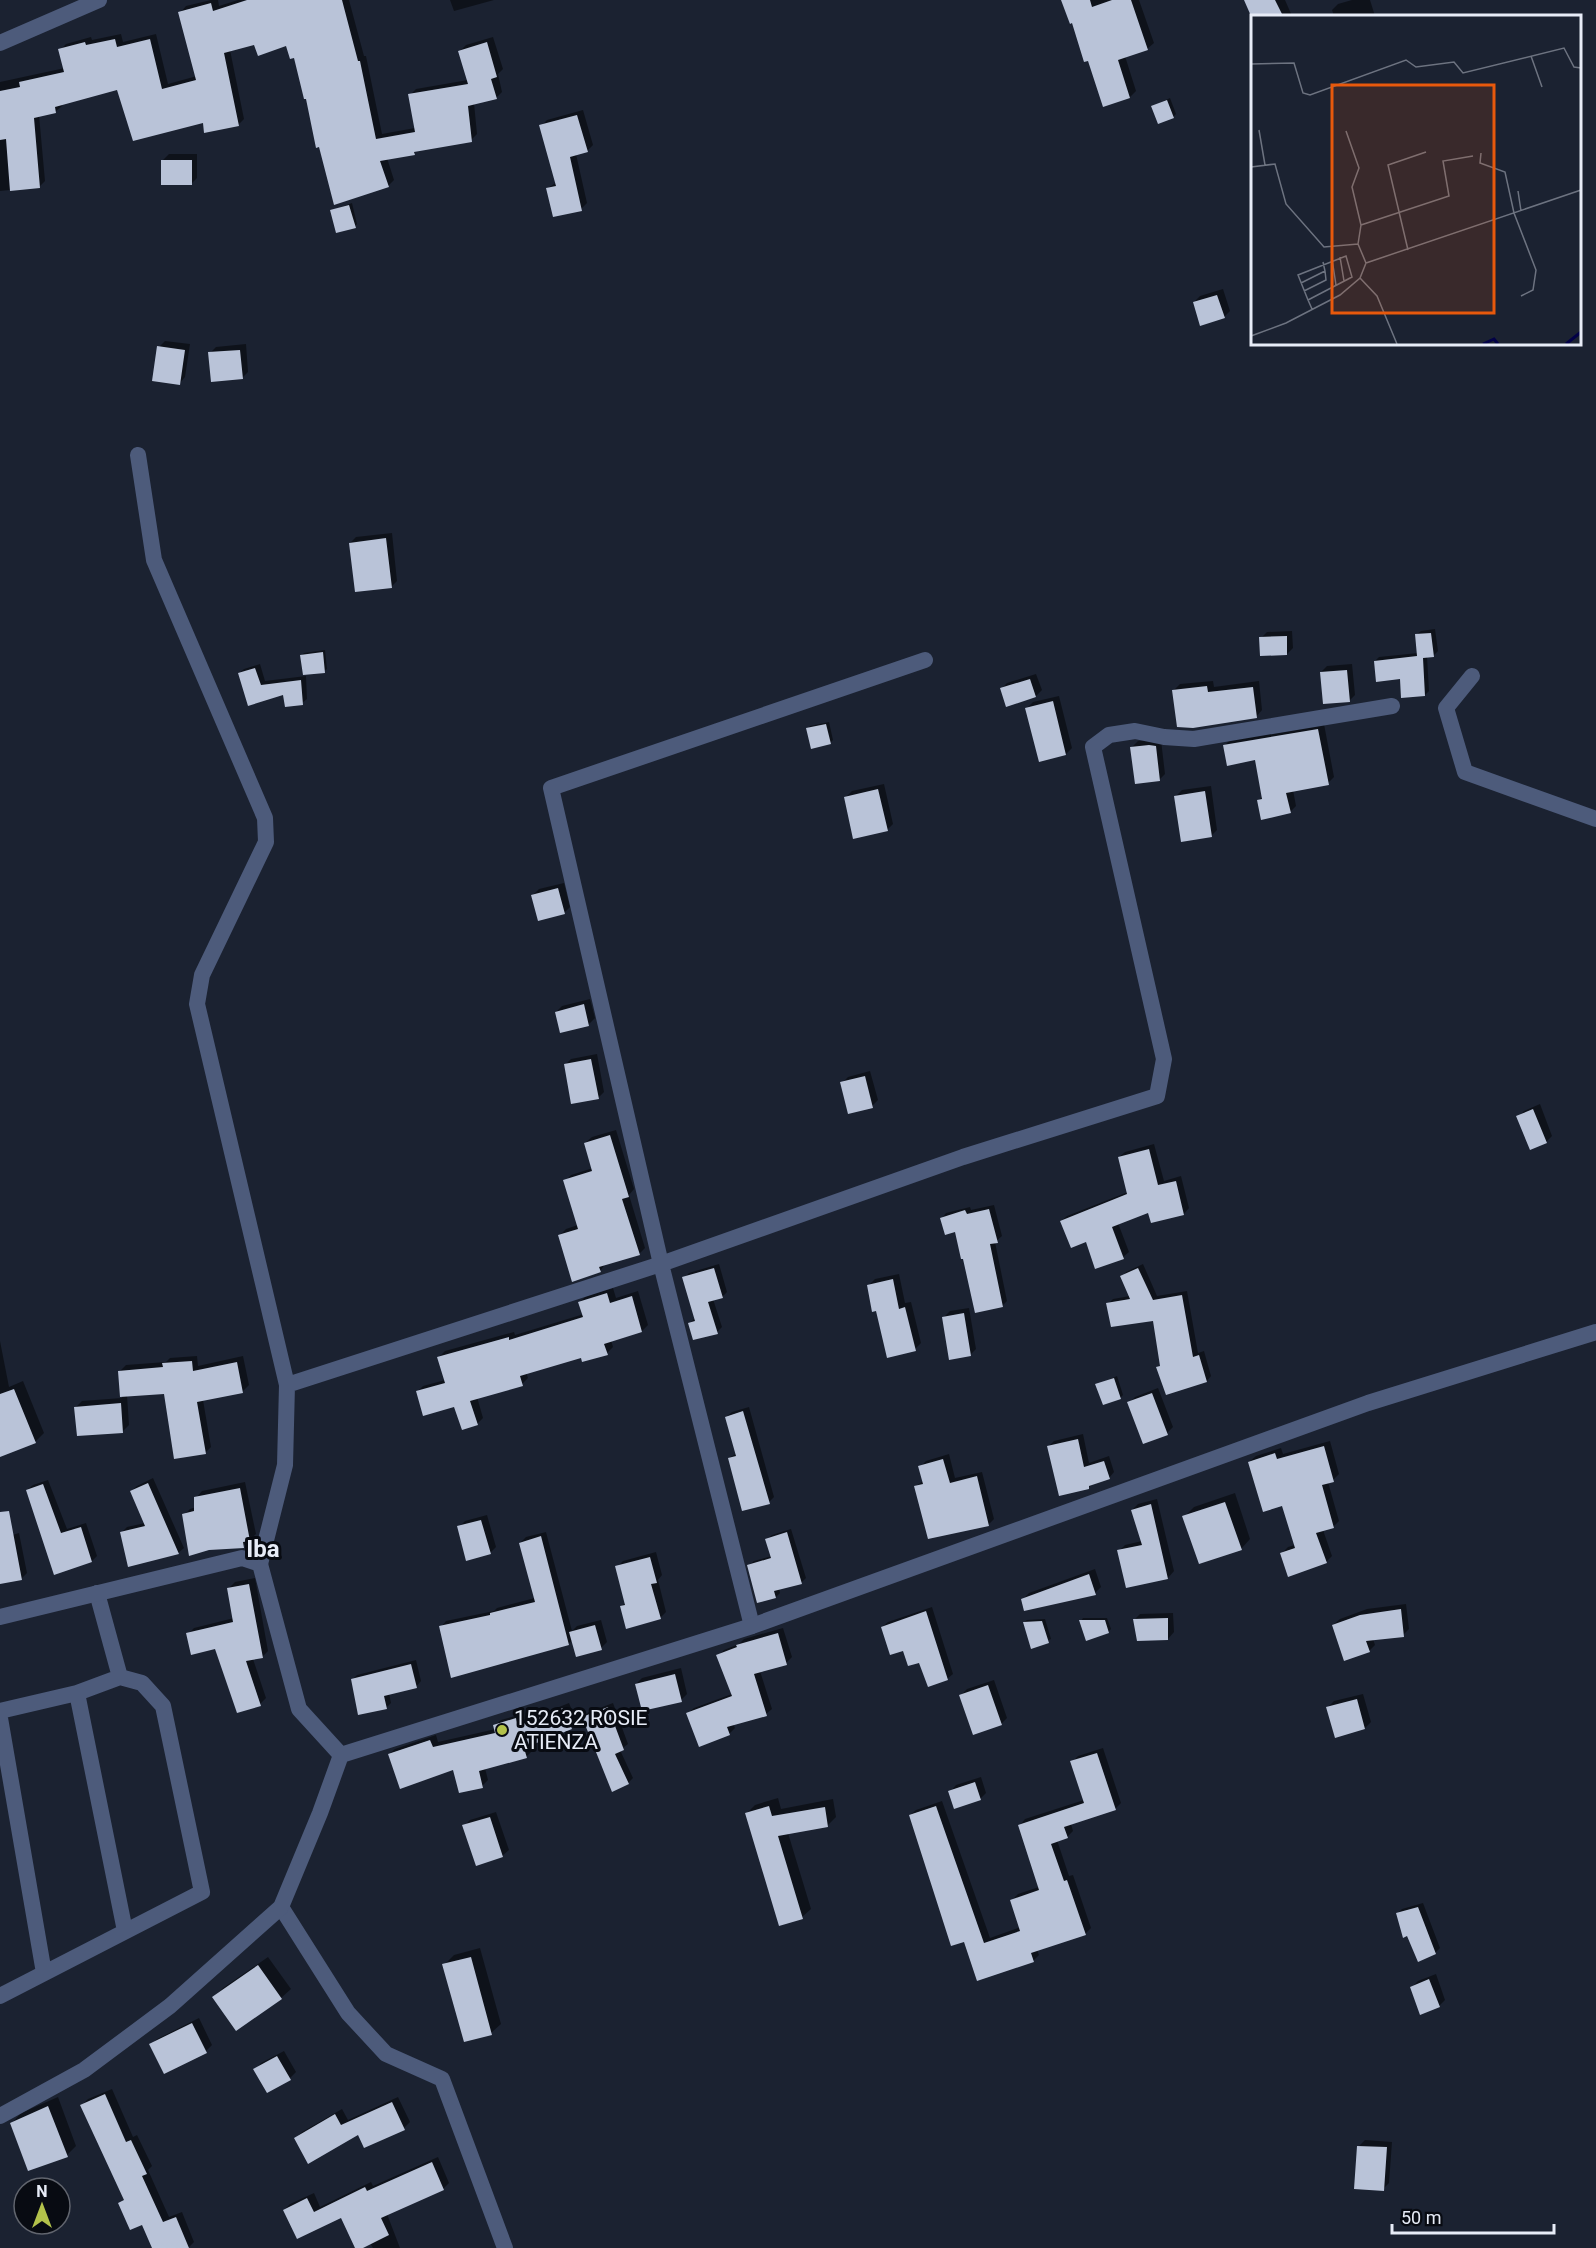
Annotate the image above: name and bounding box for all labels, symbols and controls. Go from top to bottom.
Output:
inset map [1251,15,1581,345]
district label: Iba [246,1535,280,1563]
place label: 152632 ROSIE ATIENZA [514,1706,648,1754]
marker: 152632 ROSIE ATIENZA [495,1723,509,1737]
north arrow [12,2176,72,2236]
text: N [36,2182,48,2201]
scale bar [1392,2197,1554,2235]
text: 50 m [1401,2207,1441,2228]

